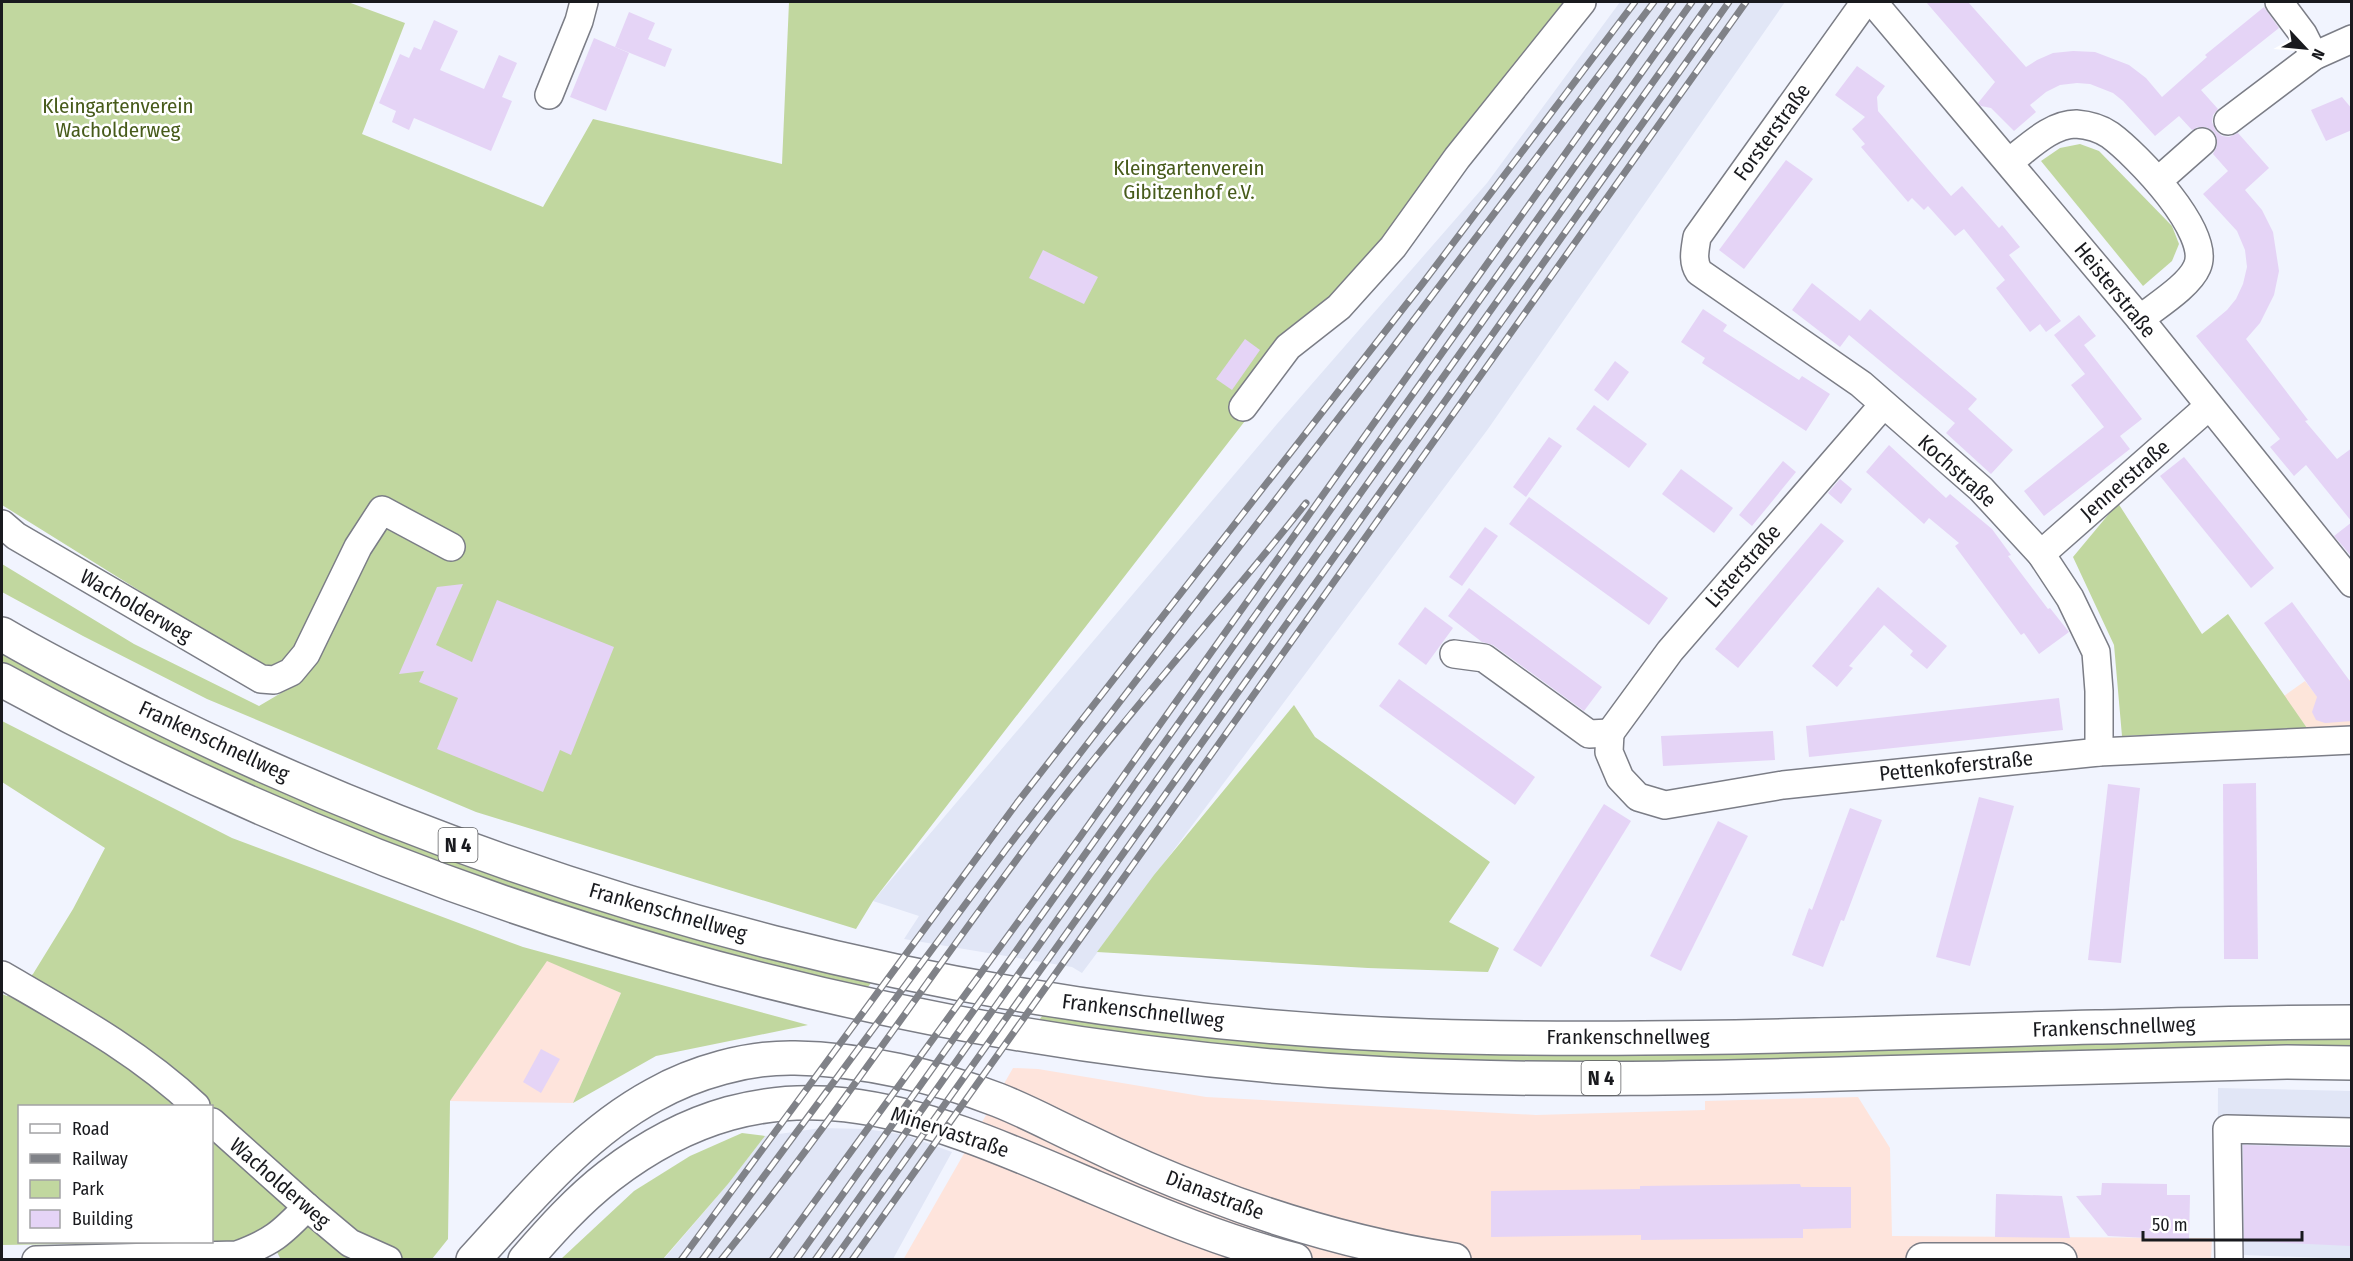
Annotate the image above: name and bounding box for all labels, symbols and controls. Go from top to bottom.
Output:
north arrow [2275,18,2335,78]
text: N [2307,46,2329,63]
street label: Forsterstraße [1728,78,1816,186]
park label: Kleingartenverein Wacholderweg [42,93,194,143]
park label: Kleingartenverein Gibitzenhof e.V. [1113,155,1265,205]
street label: Heisterstraße [2068,237,2162,343]
street label: Kochstraße [1913,429,2001,513]
street label: Jennerstraße [2075,434,2175,526]
street label: Listerstraße [1700,519,1786,613]
street label: Wacholderweg [75,564,197,649]
street label: Frankenschnellweg [135,695,294,787]
street label: Pettenkoferstraße [1878,745,2034,787]
road number: N 4 [438,828,478,862]
street label: Frankenschnellweg [586,877,750,947]
street label: Frankenschnellweg [1060,988,1226,1034]
street label: Frankenschnellweg [2032,1011,2196,1043]
street label: Frankenschnellweg [1546,1024,1710,1050]
road number: N 4 [1582,1061,1620,1095]
street label: Minervastraße [888,1101,1012,1163]
legend [18,1105,213,1243]
text: Road [72,1118,109,1140]
street label: Wacholderweg [224,1132,336,1234]
text: Railway [72,1148,128,1170]
street label: Dianastraße [1162,1164,1268,1226]
text: Park [72,1178,105,1200]
scale bar [2143,1204,2302,1242]
text: Building [72,1208,133,1230]
text: 50 m [2152,1214,2188,1236]

